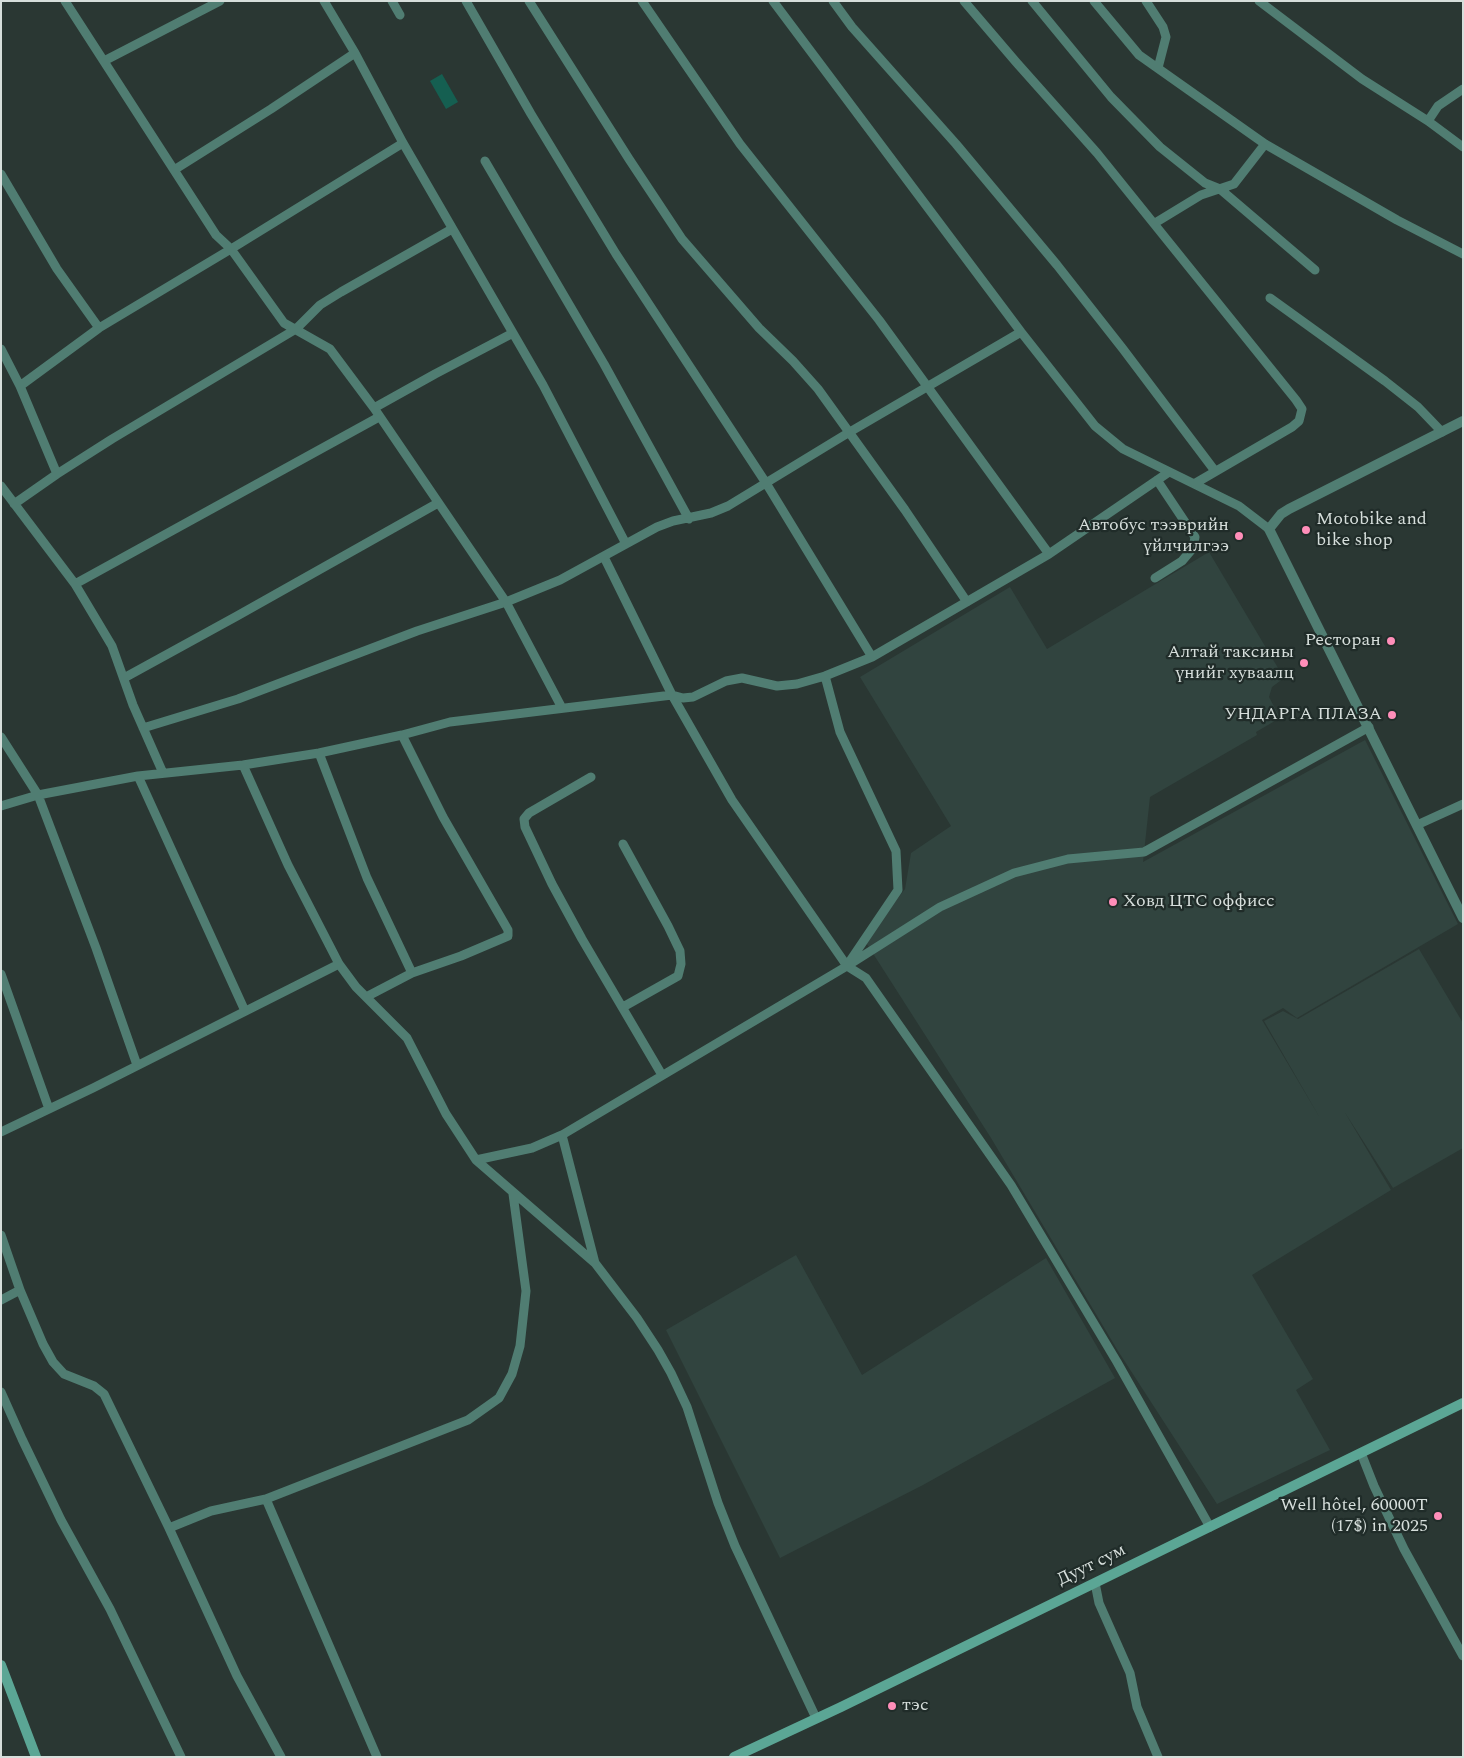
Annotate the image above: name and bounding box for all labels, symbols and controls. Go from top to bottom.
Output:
place label: Motobike and bike shop [1316,509,1427,552]
place label: Автобус тээврийн үйлчилгээ [1078,515,1229,558]
marker: Motobike and bike shop [1300,524,1312,536]
marker: Автобус тээврийн үйлчилгээ [1233,530,1245,542]
place label: Ресторан [1305,630,1381,652]
marker: Ресторан [1385,635,1397,647]
place label: Алтай таксины үнийг хуваалц [1167,642,1294,684]
marker: Алтай таксины үнийг хуваалц [1298,657,1310,669]
place label: УНДАРГА ПЛАЗА [1224,704,1382,726]
marker: УНДАРГА ПЛАЗА [1386,709,1398,721]
place label: Ховд ЦТС оффисс [1123,891,1275,913]
marker: Ховд ЦТС оффисс [1107,896,1119,908]
place label: Well hôtel, 60000T (17$) in 2025 [1280,1495,1428,1538]
marker: Well hôtel, 60000T (17$) in 2025 [1432,1510,1444,1522]
street label: Дуут сум [1054,1540,1130,1592]
place label: тэс [902,1695,929,1717]
marker: тэс [886,1700,898,1712]

